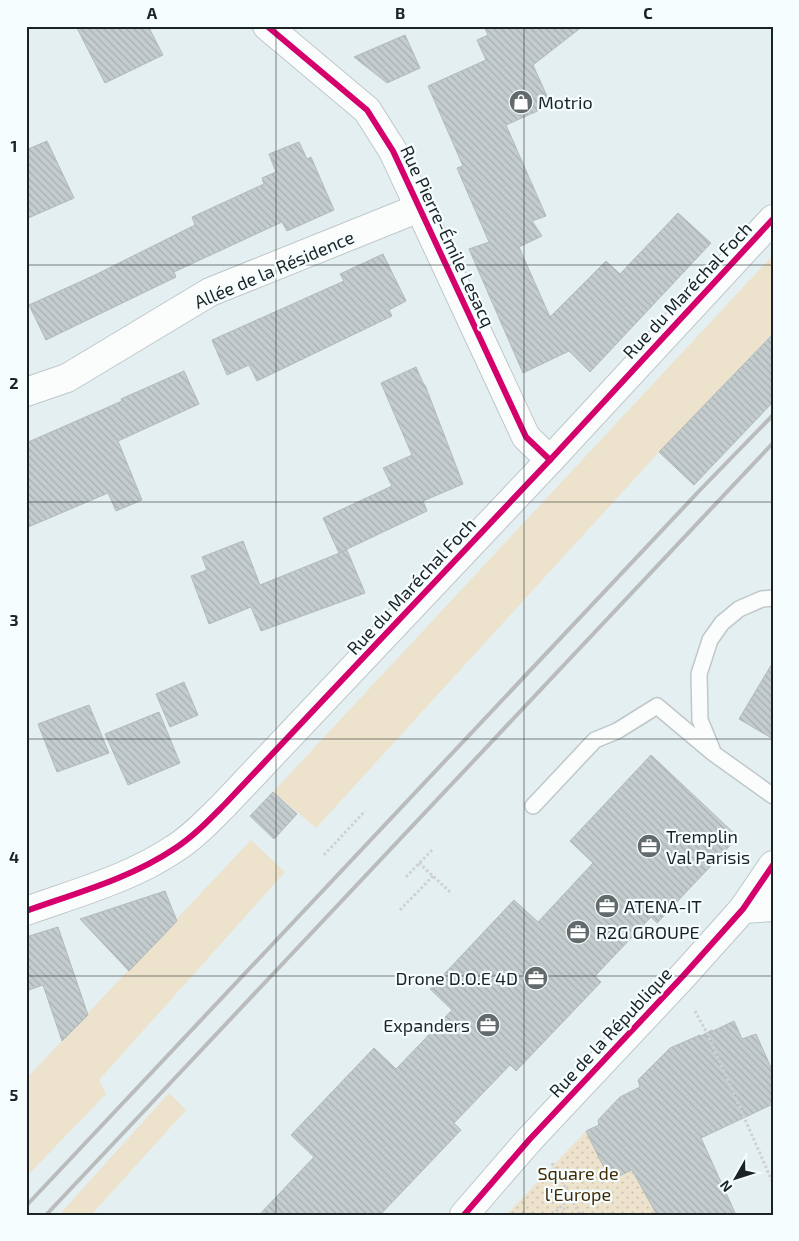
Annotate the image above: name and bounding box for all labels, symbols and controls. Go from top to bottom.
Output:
text: A [147,3,158,22]
text: B [395,3,405,22]
text: C [643,3,653,22]
shop icon: Motrio [508,89,534,115]
place label: Motrio [538,91,593,113]
text: 1 [11,136,17,155]
street label: Rue Pierre-Émile Lesacq [396,142,500,330]
street label: Rue du Maréchal Foch [618,217,756,363]
street label: Allée de la Résidence [191,225,357,313]
text: 2 [9,373,19,392]
street label: Rue du Maréchal Foch [342,513,480,659]
text: 3 [9,610,19,629]
place label: Tremplin Val Parisis [666,825,750,868]
office icon: Tremplin Val Parisis [636,833,662,859]
text: 4 [9,847,19,866]
office icon: ATENA-IT [594,893,620,919]
place label: ATENA-IT [624,895,702,917]
office icon: R2G GROUPE [565,919,591,945]
place label: R2G GROUPE [596,921,700,943]
street label: Rue de la République [544,962,676,1102]
office icon: Drone D.O.E 4D [523,965,549,991]
place label: Drone D.O.E 4D [396,967,518,989]
office icon: Expanders [475,1012,501,1038]
place label: Expanders [383,1014,470,1036]
text: 5 [10,1085,19,1104]
north arrow [712,1154,762,1204]
park label: Square de l'Europe [537,1162,619,1205]
text: N [716,1177,735,1196]

